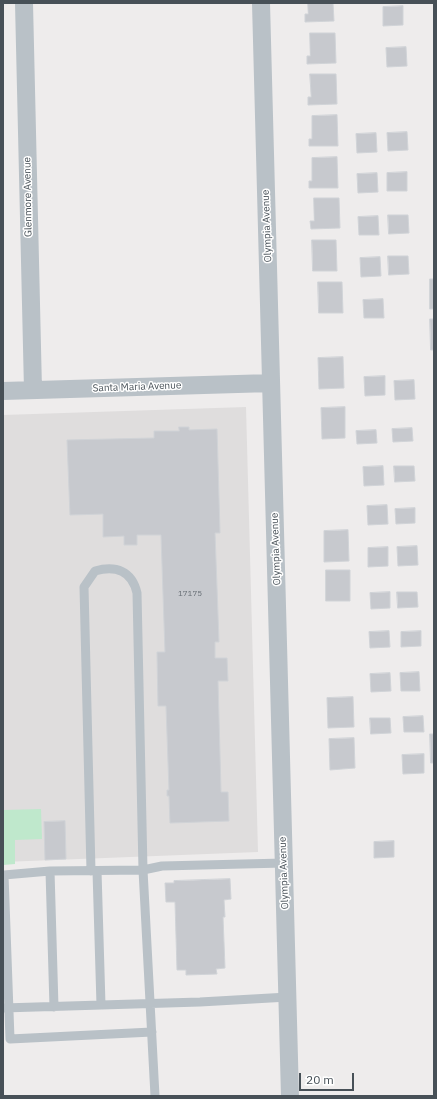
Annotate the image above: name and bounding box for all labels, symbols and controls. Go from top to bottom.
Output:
street label: Glenmore Avenue [21,157,35,237]
street label: Olympia Avenue [260,189,274,263]
street label: Santa Maria Avenue [92,379,182,395]
street label: Olympia Avenue [269,512,283,586]
house number: 17175 [178,589,202,599]
street label: Olympia Avenue [277,836,291,910]
scale bar [301,1065,356,1091]
text: 20 m [306,1072,334,1087]

